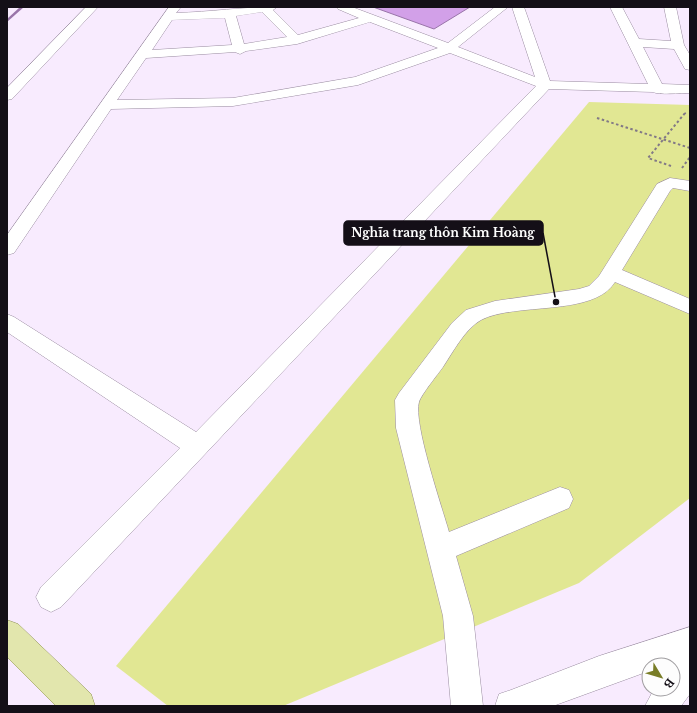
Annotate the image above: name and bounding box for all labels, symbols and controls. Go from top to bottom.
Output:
callout: Nghĩa trang thôn Kim Hoàng [344,221,543,245]
text: Nghĩa trang thôn Kim Hoàng [351,225,535,240]
north arrow [641,657,681,697]
text: B [661,675,677,691]

